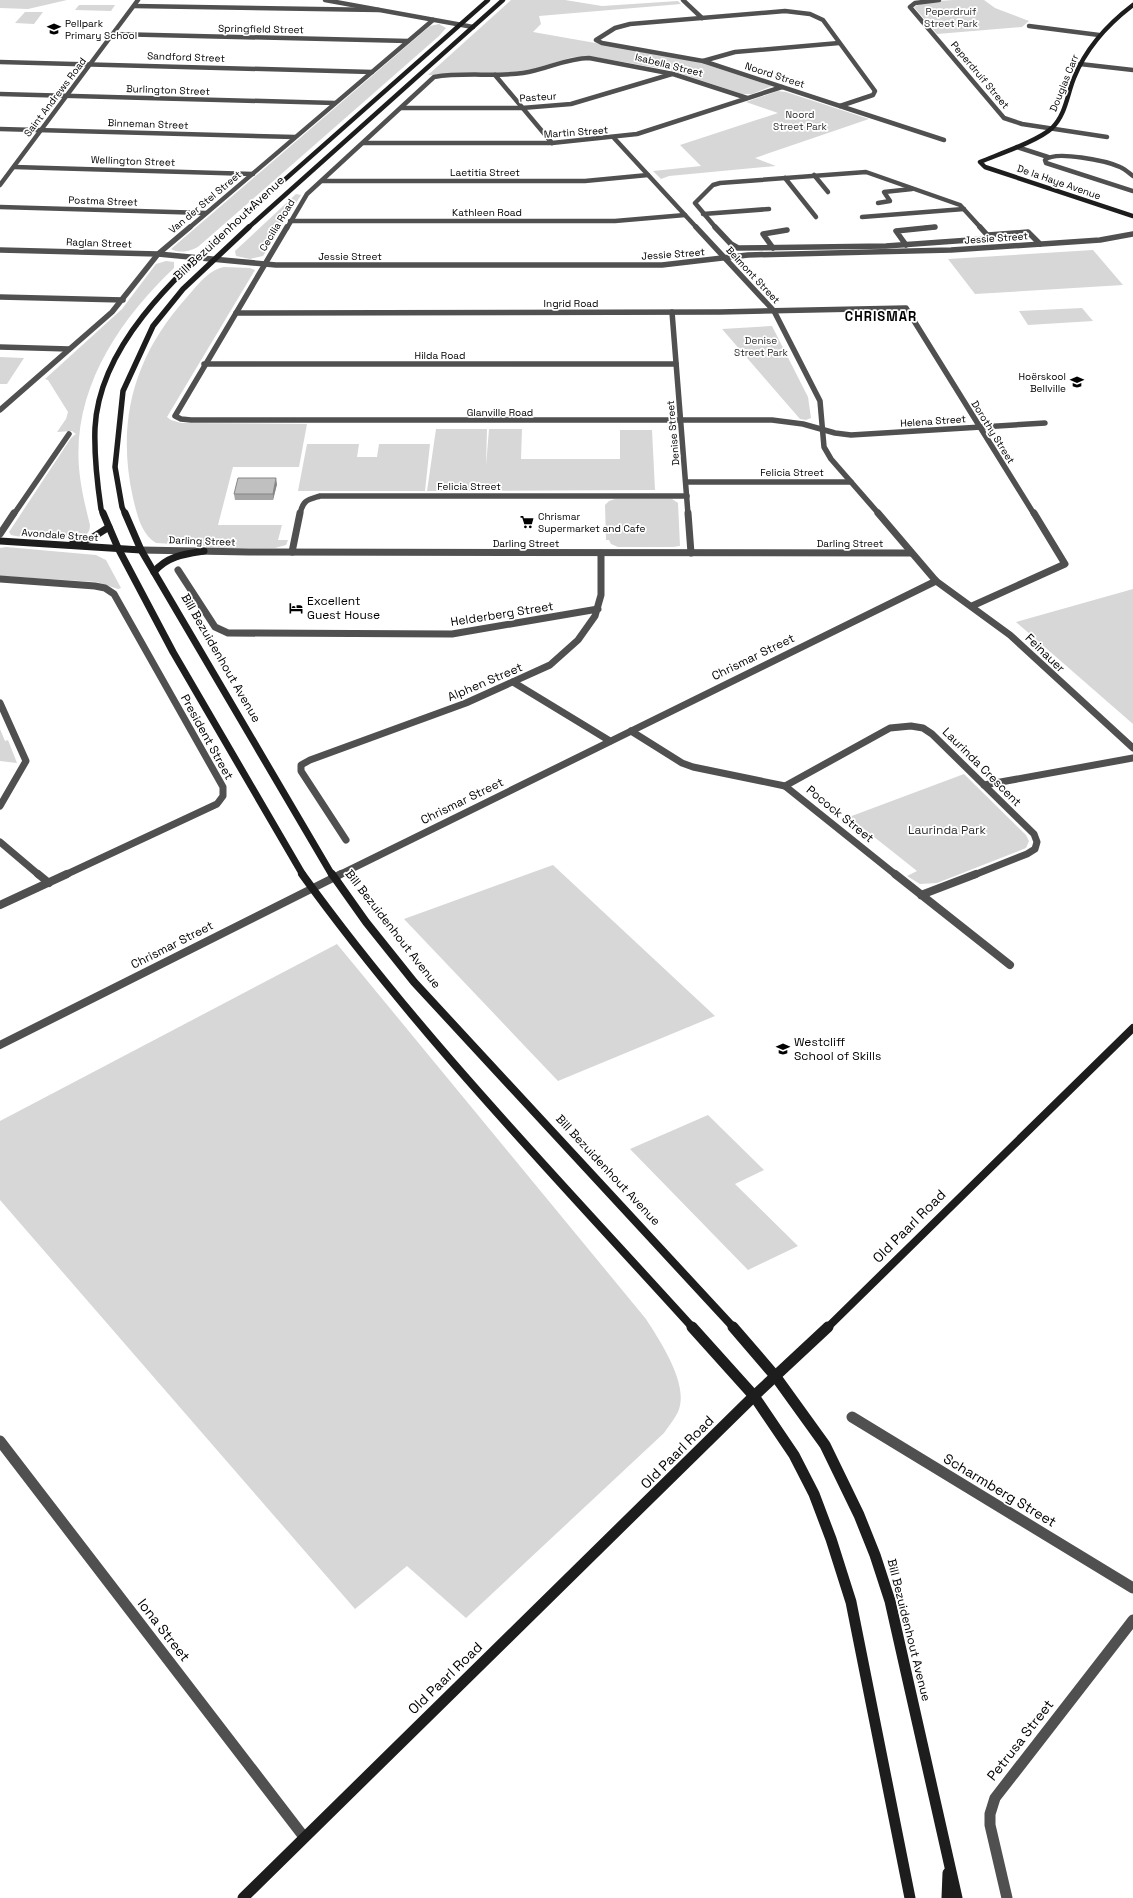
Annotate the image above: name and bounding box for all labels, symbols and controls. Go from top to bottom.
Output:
park label: Peperdruif Street Park [924,5,979,30]
place label: Pellpark Primary School [65,17,137,42]
school or university icon: Pellpark Primary School [46,21,62,37]
street label: Springfield Street [218,22,304,36]
street label: Peperdruif Street [948,39,1012,112]
street label: Sandford Street [147,49,226,65]
street label: Isabella Street [634,50,705,80]
street label: Douglas Carr [1047,52,1082,114]
street label: Saint Andrews Road [21,55,89,139]
street label: Noord Street [743,59,807,91]
street label: Burlington Street [126,82,211,98]
street label: Pasteur [519,89,557,105]
park label: Noord Street Park [773,108,828,133]
street label: Binneman Street [107,116,189,132]
street label: Martin Street [543,123,609,141]
street label: Wellington Street [91,153,176,169]
street label: De la Haye Avenue [1015,162,1103,202]
street label: Laetitia Street [450,166,520,179]
street label: Van der Stel Street [166,168,244,236]
street label: Bill Bezuidenhout Avenue [170,172,288,284]
street label: Postma Street [68,193,138,209]
street label: Cecilia Road [256,197,298,253]
street label: Kathleen Road [452,206,522,219]
street label: Jessie Street [964,229,1029,247]
street label: Raglan Street [66,235,133,251]
street label: Belmont Street [723,244,783,307]
street label: Jessie Street [641,245,706,263]
street label: Jessie Street [318,250,382,263]
street label: Ingrid Road [544,297,598,310]
district label: CHRISMAR [845,308,917,325]
park label: Denise Street Park [734,334,789,359]
street label: Hilda Road [415,349,465,362]
place label: Hoërskool Bellville [1018,370,1066,395]
school or university icon: Hoërskool Bellville [1069,374,1085,390]
street label: Dorothy Street [968,398,1018,466]
street label: Denise Street [664,399,682,466]
street label: Glanville Road [467,406,533,419]
street label: Helena Street [900,412,967,430]
street label: Felicia Street [760,466,824,479]
street label: Felicia Street [437,480,501,493]
place label: Chrismar Supermarket and Cafe [538,510,645,535]
supermarket icon: Chrismar Supermarket and Cafe [519,514,535,530]
street label: Avondale Street [21,526,99,544]
street label: Darling Street [168,533,236,549]
street label: Darling Street [493,537,560,550]
street label: Darling Street [817,537,884,550]
street label: Bill Bezuidenhout Avenue [177,591,265,725]
place label: Excellent Guest House [307,593,380,623]
street label: Helderberg Street [449,598,555,630]
hotel icon: Excellent Guest House [288,600,304,616]
street label: Chrismar Street [709,630,797,684]
street label: Feinauer [1022,630,1069,676]
street label: Alphen Street [445,659,525,705]
street label: President Street [177,691,237,783]
street label: Laurinda Crescent [939,724,1025,810]
street label: Chrismar Street [418,774,506,828]
street label: Pocock Street [803,782,877,846]
park label: Laurinda Park [908,822,987,838]
street label: Bill Bezuidenhout Avenue [342,866,444,992]
street label: Chrismar Street [128,917,216,973]
place label: Westcliff School of Skills [794,1034,881,1064]
school or university icon: Westcliff School of Skills [775,1041,791,1057]
street label: Bill Bezuidenhout Avenue [552,1111,664,1229]
street label: Old Paarl Road [869,1186,949,1266]
street label: Old Paarl Road [637,1412,717,1492]
street label: Scharmberg Street [940,1449,1060,1531]
street label: Bill Bezuidenhout Avenue [884,1557,934,1703]
street label: Iona Street [134,1595,194,1665]
street label: Old Paarl Road [404,1638,486,1718]
street label: Petrusa Street [983,1696,1057,1784]

